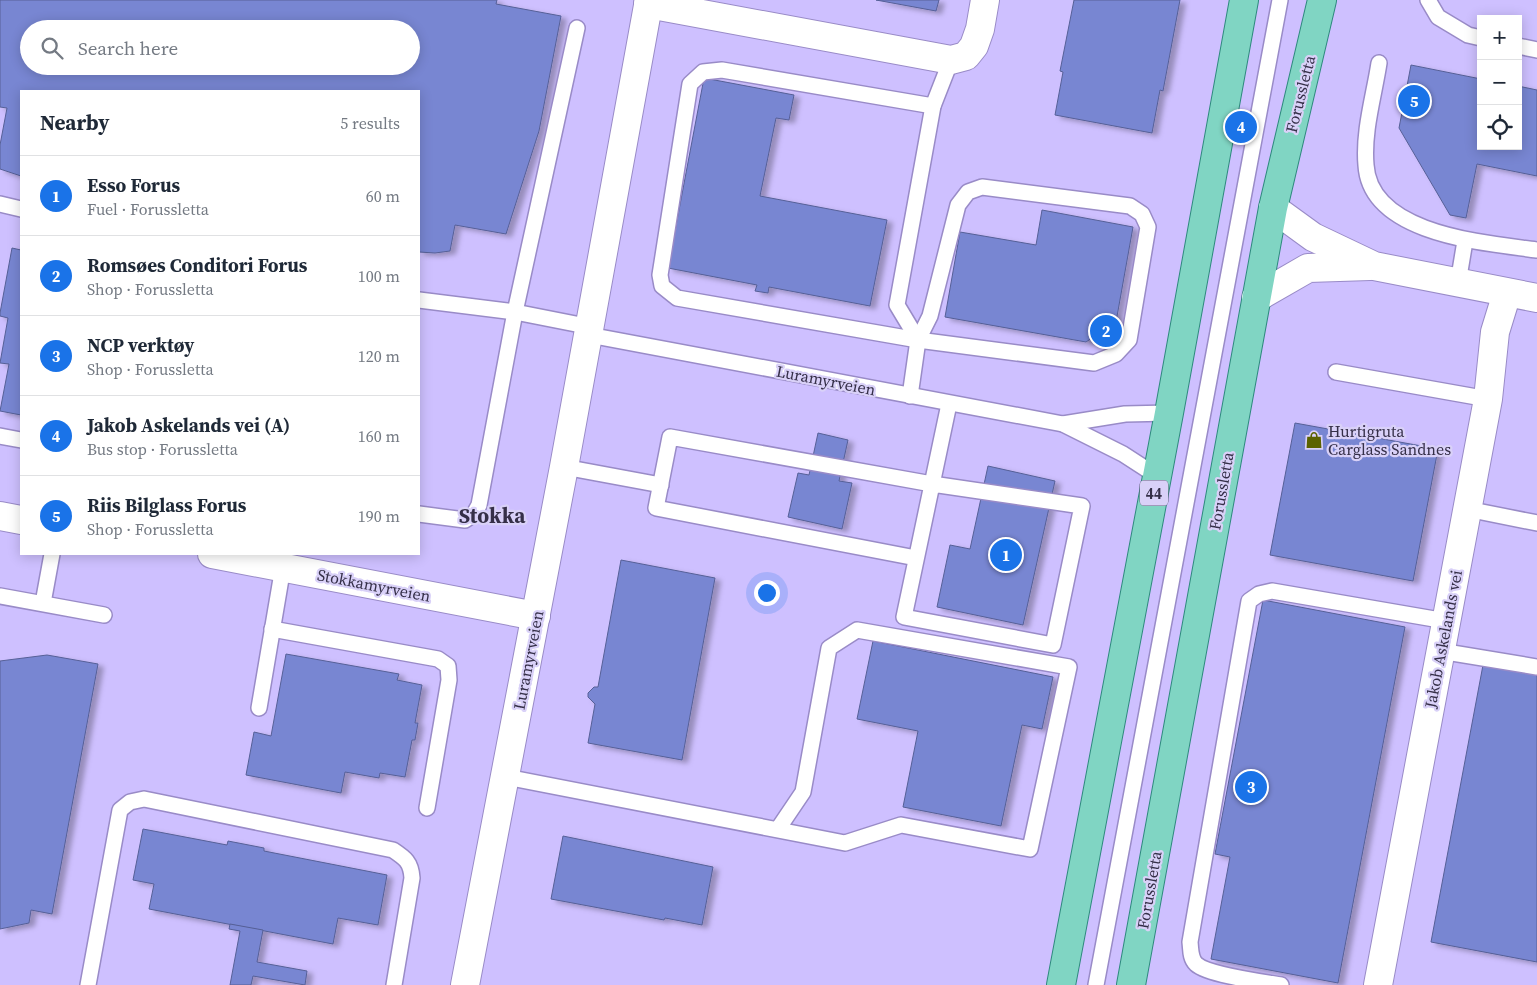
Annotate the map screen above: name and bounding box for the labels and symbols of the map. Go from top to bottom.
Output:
street label: Forussletta [1280,52,1320,135]
pin: 5 [1398,82,1430,120]
pin: 4 [1225,108,1257,146]
pin: 2 [1090,312,1122,350]
street label: Luramyrveien [774,360,878,400]
place label: Hurtigruta Carglass Sandnes [1328,420,1451,460]
shop icon: Hurtigruta Carglass Sandnes [1304,430,1324,450]
street label: Forussletta [1203,449,1239,532]
road number: 44 [1140,480,1168,506]
district label: Stokka [459,501,526,530]
pin: 1 [990,536,1022,574]
street label: Stokkamyrveien [315,563,433,607]
street label: Jakob Askelands vei [1419,568,1467,711]
your location [754,580,780,606]
street label: Luramyrveien [508,608,548,712]
pin: 3 [1235,768,1267,806]
street label: Forussletta [1131,848,1167,931]

